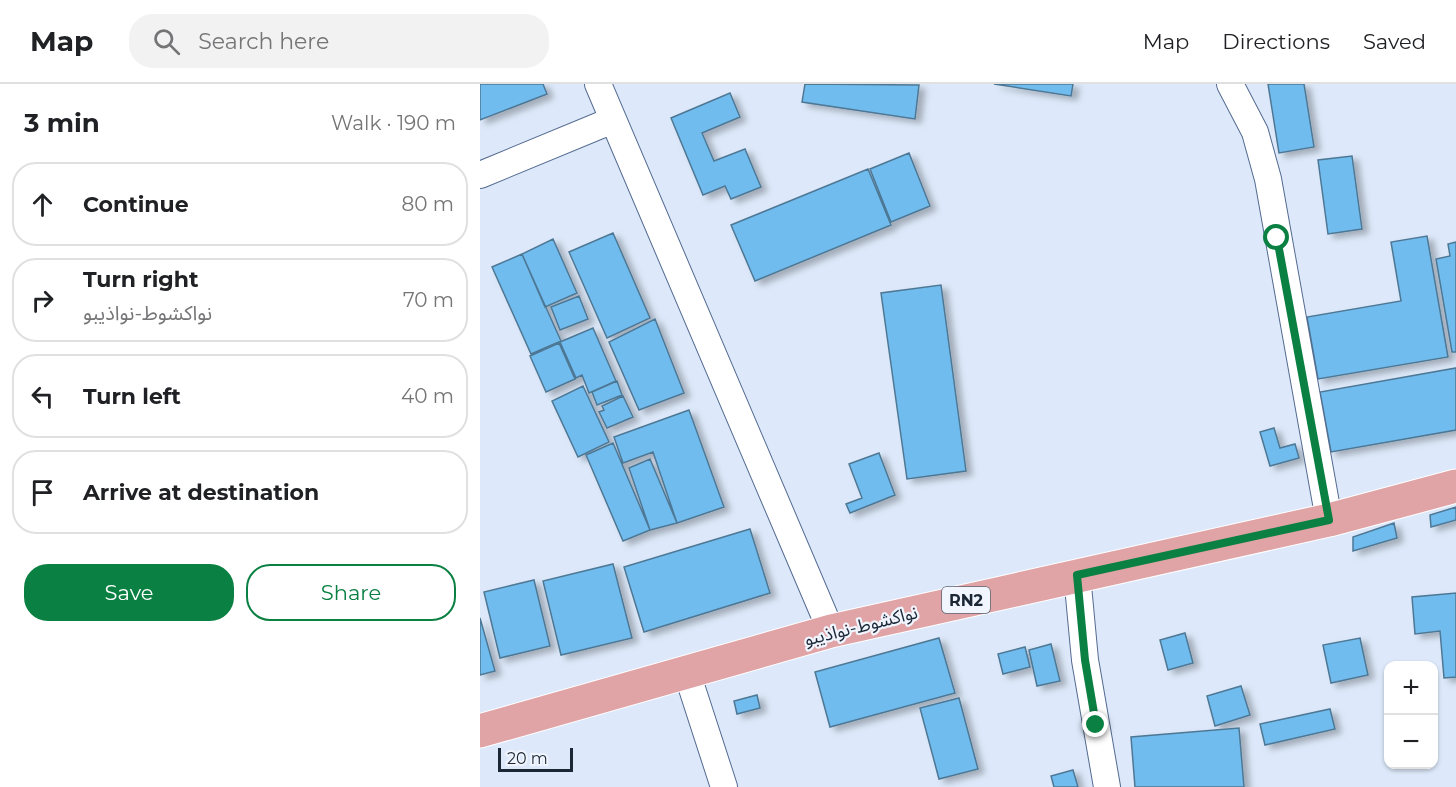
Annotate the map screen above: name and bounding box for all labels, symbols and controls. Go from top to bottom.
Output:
search box [129,14,549,68]
text: Map [30,24,93,58]
icon: search [150,25,183,58]
text: Search here [198,28,329,55]
text: Map [1143,29,1189,54]
text: Directions [1222,29,1330,54]
text: Saved [1363,29,1426,54]
text: 3 min [24,107,100,139]
text: Walk · 190 m [331,111,456,135]
icon: ahead [26,188,59,221]
text: Continue [83,191,189,218]
text: 80 m [402,192,454,216]
route start [1263,224,1289,250]
text: Turn right [83,266,198,293]
icon: right [26,284,59,317]
text: 70 m [403,288,454,312]
text: نواكشوط-نواذيبو [83,301,212,325]
icon: left [26,380,59,413]
text: Turn left [83,383,181,410]
text: 40 m [401,384,454,408]
icon: arrive [26,476,59,509]
text: Arrive at destination [83,479,319,506]
button: Save [24,564,234,621]
button: Share [246,564,456,621]
road number: RN2 [942,587,990,613]
street label: نواكشوط-نواذيبو [802,601,920,651]
map controls [1384,661,1438,769]
button: + [1384,661,1438,715]
route end [1082,711,1108,737]
button: − [1384,715,1438,769]
scale bar [498,745,573,772]
text: 20 m [507,749,548,768]

